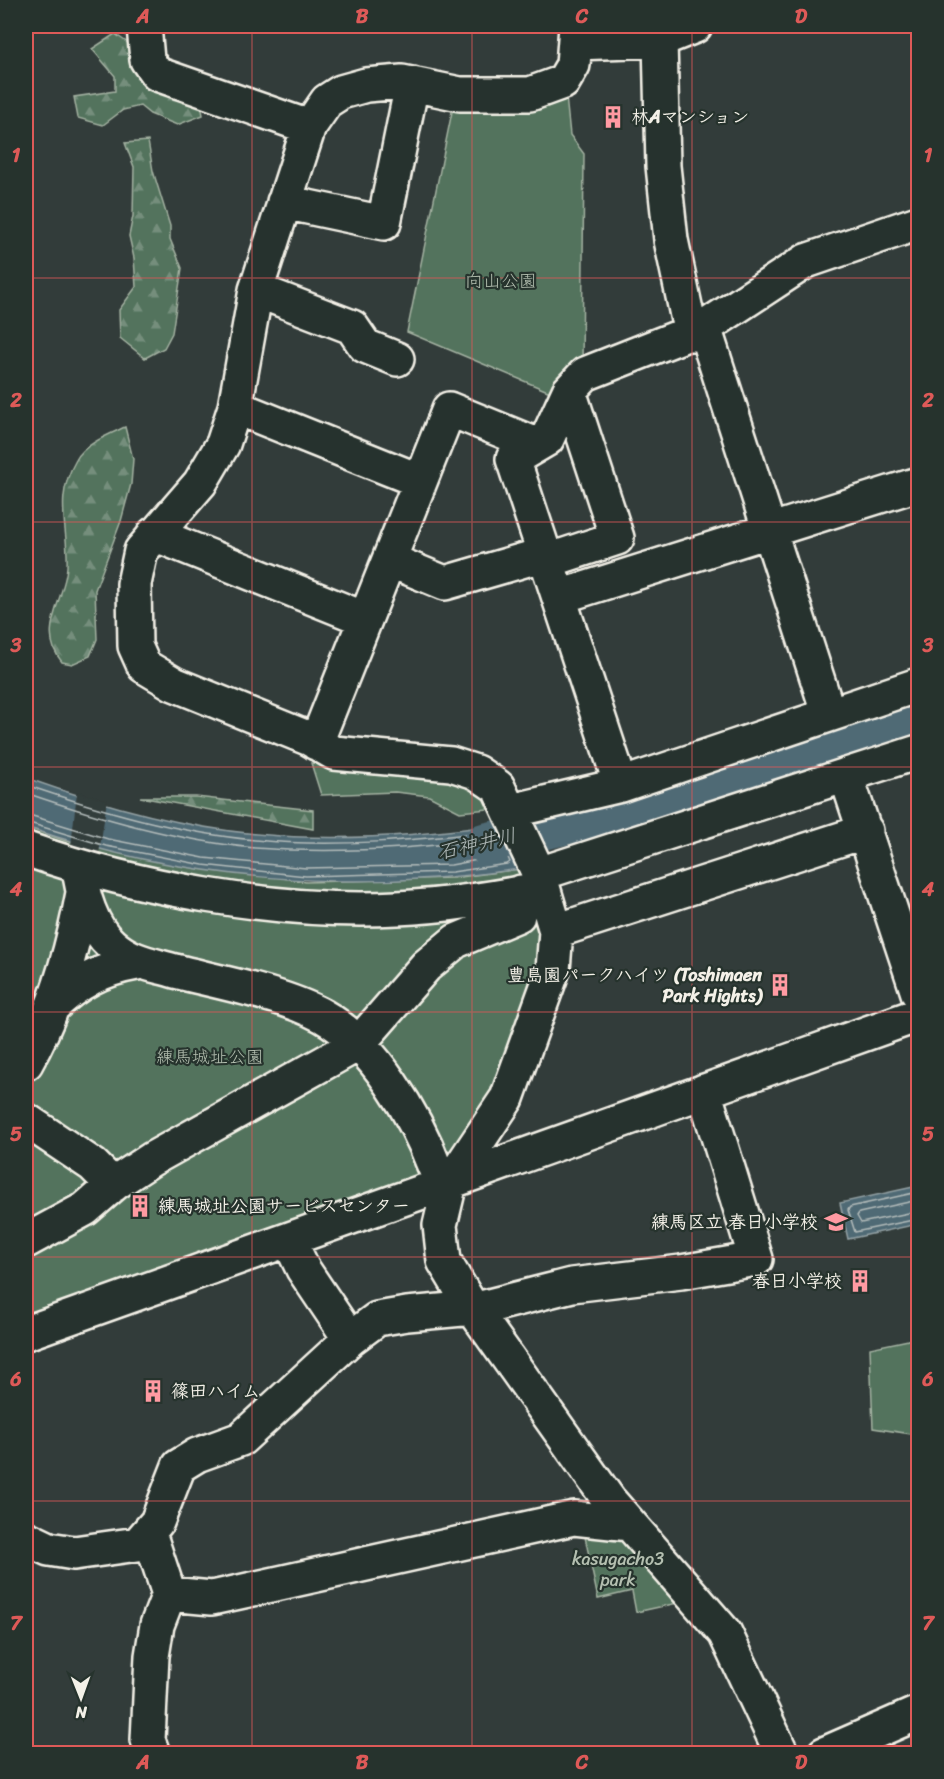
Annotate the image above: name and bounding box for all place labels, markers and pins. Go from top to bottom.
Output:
place label: 林Aマンション [631,101,749,133]
building icon: 林Aマンション [600,104,626,130]
place label: 豊島園パークハイツ (Toshimaen Park Hights) [507,959,764,1012]
building icon: 豊島園パークハイツ (Toshimaen Park Hights) [767,972,793,998]
place label: 練馬城址公園サービスセンター [158,1190,410,1222]
building icon: 練馬城址公園サービスセンター [127,1193,153,1219]
place label: 練馬区立 春日小学校 [651,1206,818,1238]
school or university icon: 練馬区立 春日小学校 [823,1209,849,1235]
place label: 春日小学校 [752,1265,842,1297]
building icon: 春日小学校 [847,1268,873,1294]
place label: 篠田ハイム [171,1375,260,1407]
building icon: 篠田ハイム [140,1378,166,1404]

